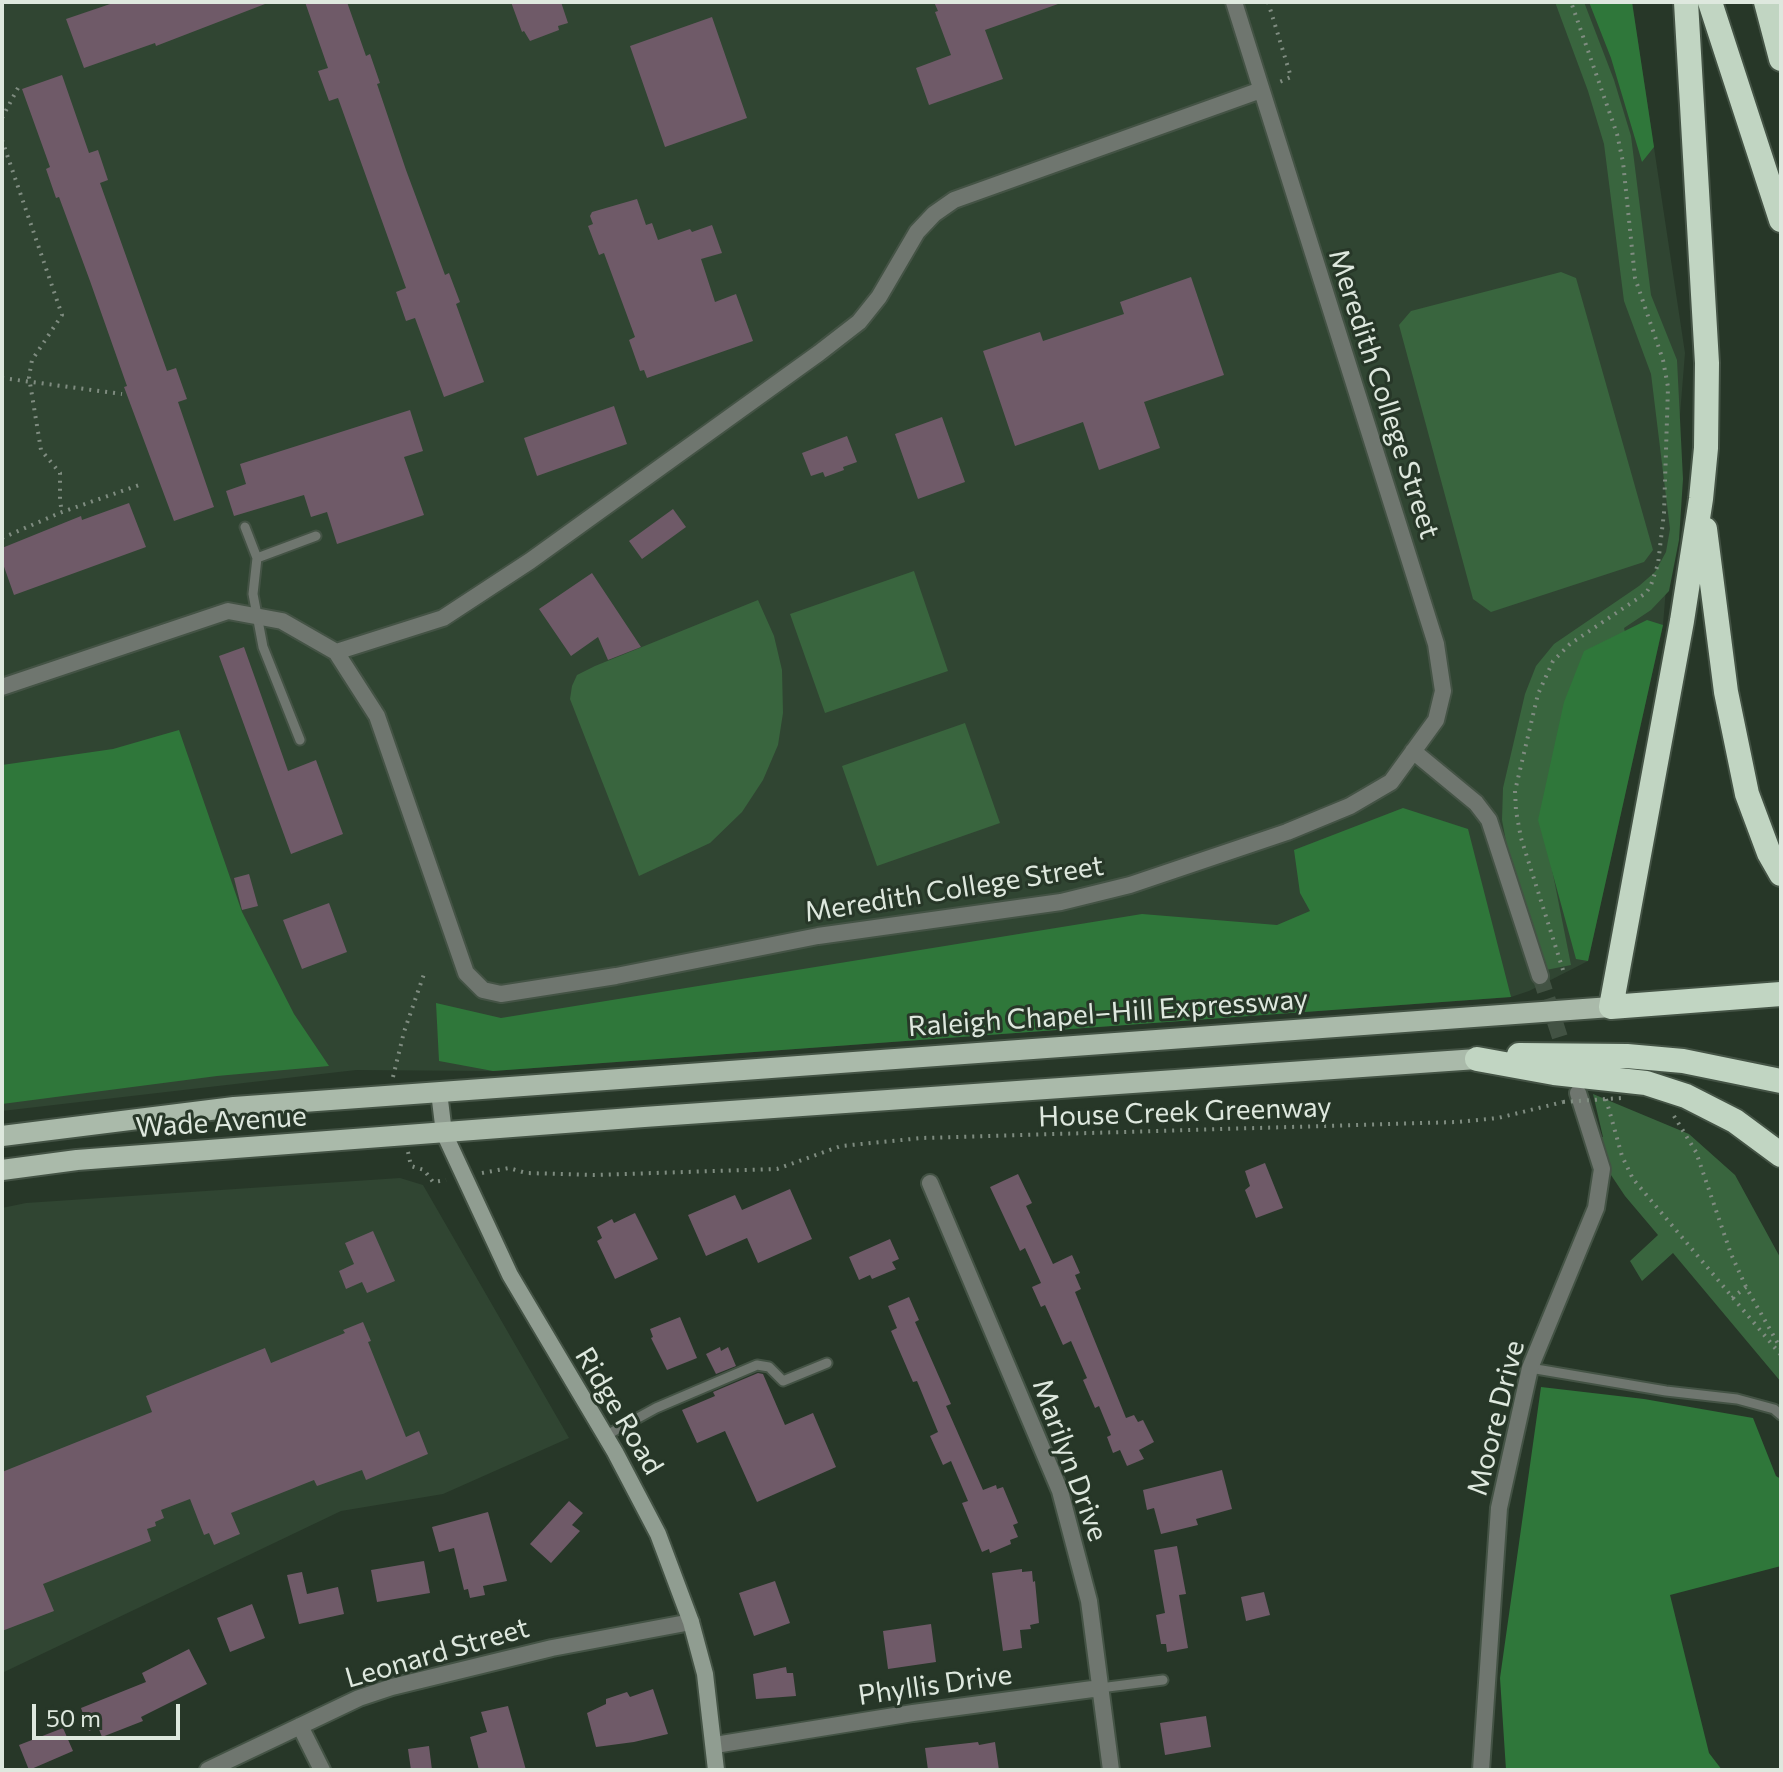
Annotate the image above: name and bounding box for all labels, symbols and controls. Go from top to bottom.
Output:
street label: Meredith College Street [1321,245,1447,543]
street label: Meredith College Street [802,849,1106,929]
street label: Raleigh Chapel–Hill Expressway [907,982,1309,1044]
street label: House Creek Greenway [1038,1090,1332,1134]
street label: Wade Avenue [134,1099,308,1145]
street label: Moore Drive [1461,1337,1531,1499]
street label: Ridge Road [568,1341,670,1481]
street label: Marilyn Drive [1025,1374,1115,1546]
street label: Leonard Street [341,1611,533,1695]
street label: Phyllis Drive [856,1658,1014,1712]
scale bar [36,1688,184,1738]
text: 50 m [46,1703,101,1732]

